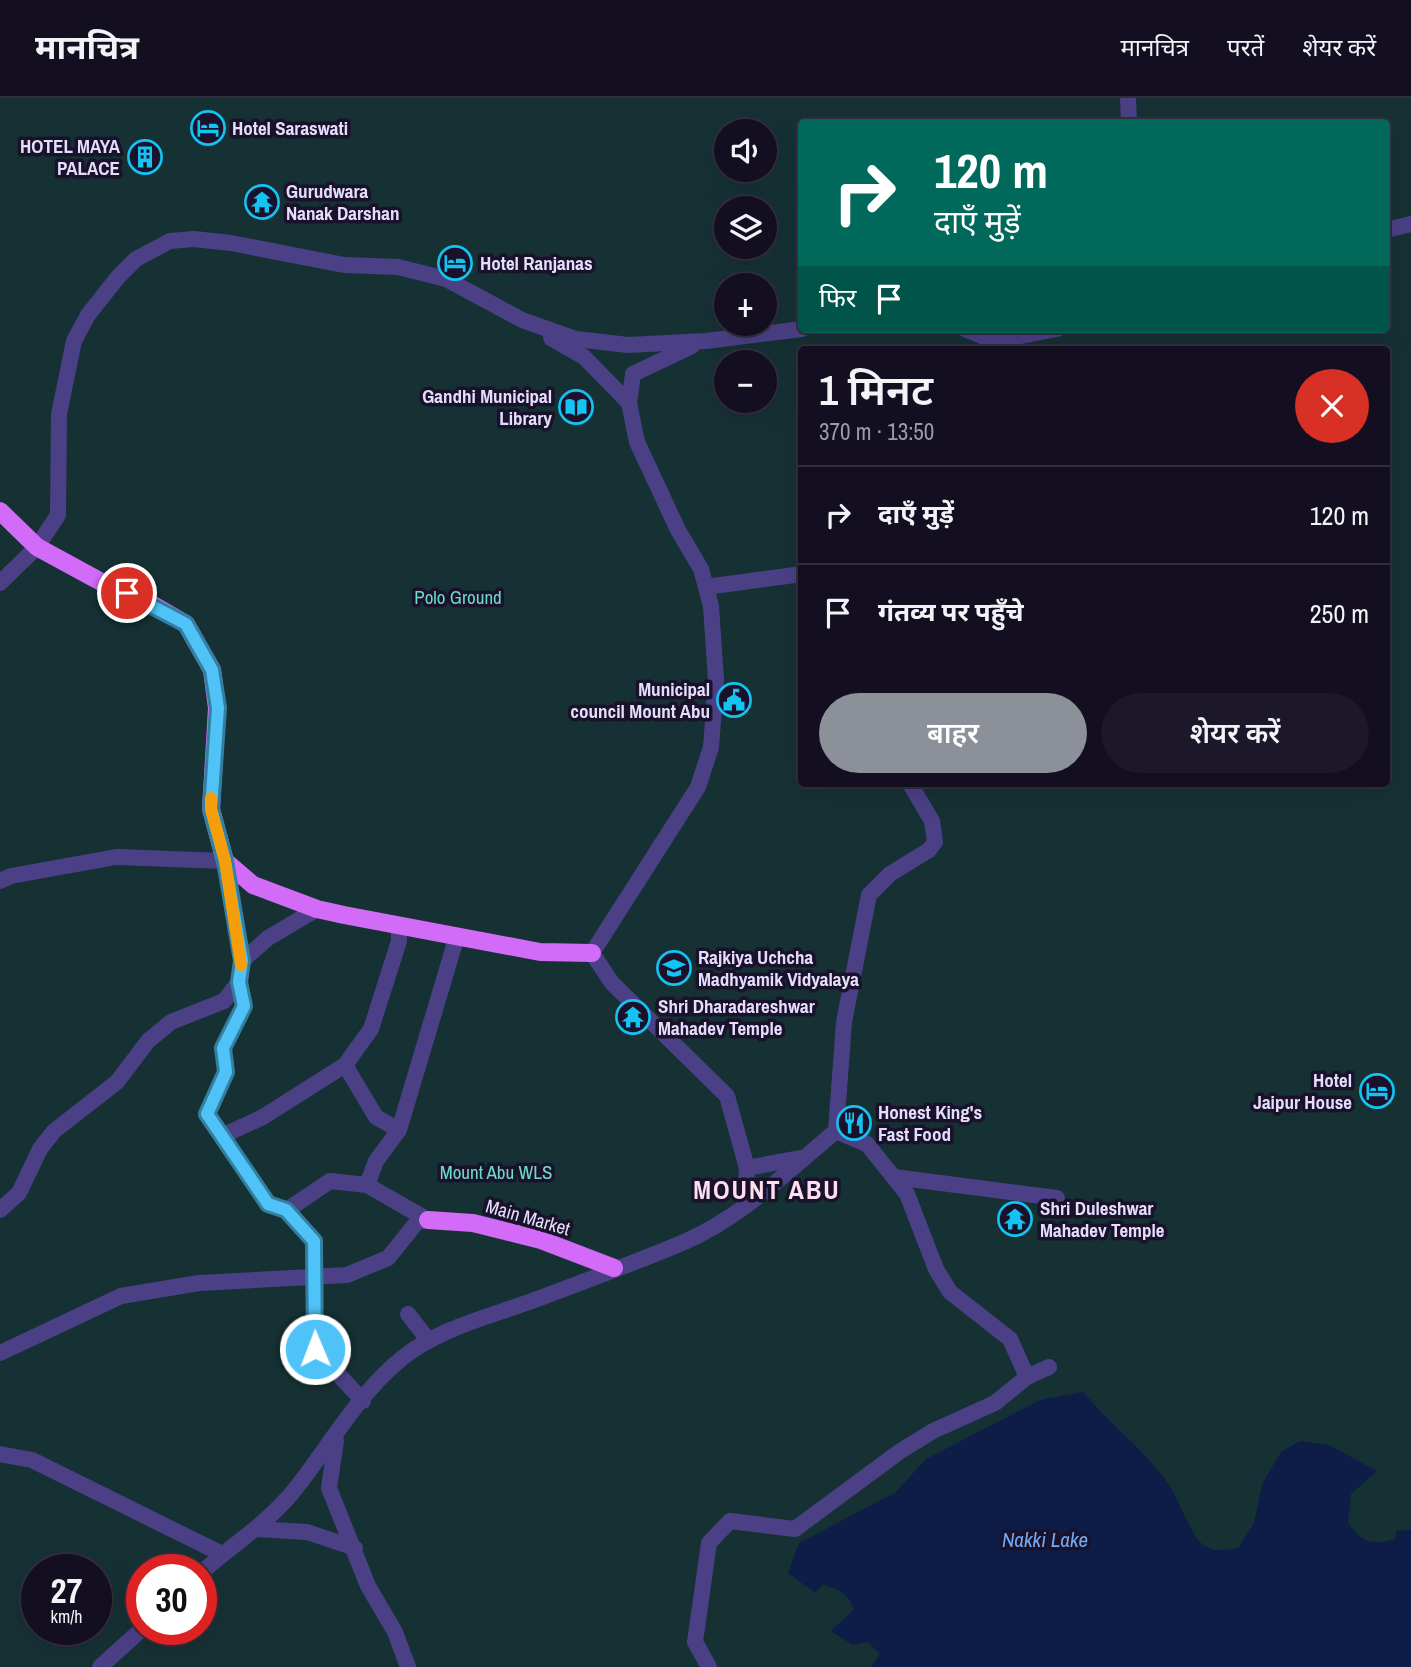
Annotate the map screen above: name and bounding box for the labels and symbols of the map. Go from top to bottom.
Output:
hotel icon: Hotel Saraswati [189,109,227,147]
place label: Hotel Saraswati [232,115,348,141]
place label: HOTEL MAYA PALACE [20,133,121,181]
building icon: HOTEL MAYA PALACE [126,138,164,176]
place label: Gurudwara Nanak Darshan [286,178,399,226]
temple icon: Gurudwara Nanak Darshan [243,183,281,221]
hotel icon: Hotel Ranjanas [436,244,474,282]
place label: Hotel Ranjanas [480,250,593,276]
place label: Gandhi Municipal Library [422,383,552,431]
library icon: Gandhi Municipal Library [557,388,595,426]
pin [97,563,157,623]
park label: Polo Ground [414,584,502,610]
place label: Municipal council Mount Abu [570,676,710,724]
public building icon: Municipal council Mount Abu [715,681,753,719]
place label: Rajkiya Uchcha Madhyamik Vidyalaya [698,944,859,992]
school or university icon: Rajkiya Uchcha Madhyamik Vidyalaya [655,949,693,987]
place label: Shri Dharadareshwar Mahadev Temple [658,993,815,1041]
temple icon: Shri Dharadareshwar Mahadev Temple [614,998,652,1036]
place label: Hotel Jaipur House [1253,1067,1352,1115]
hotel icon: Hotel Jaipur House [1358,1072,1396,1110]
place label: Honest King's Fast Food [878,1099,982,1147]
restaurant icon: Honest King's Fast Food [835,1104,873,1142]
park label: Mount Abu WLS [440,1159,552,1185]
district label: MOUNT ABU [693,1172,841,1207]
street label: Main Market [483,1193,574,1242]
place label: Shri Duleshwar Mahadev Temple [1040,1195,1165,1243]
temple icon: Shri Duleshwar Mahadev Temple [996,1200,1034,1238]
position arrow [278,1312,352,1386]
water label: Nakki Lake [1002,1525,1088,1554]
speed limit sign: 30 [126,1554,217,1645]

